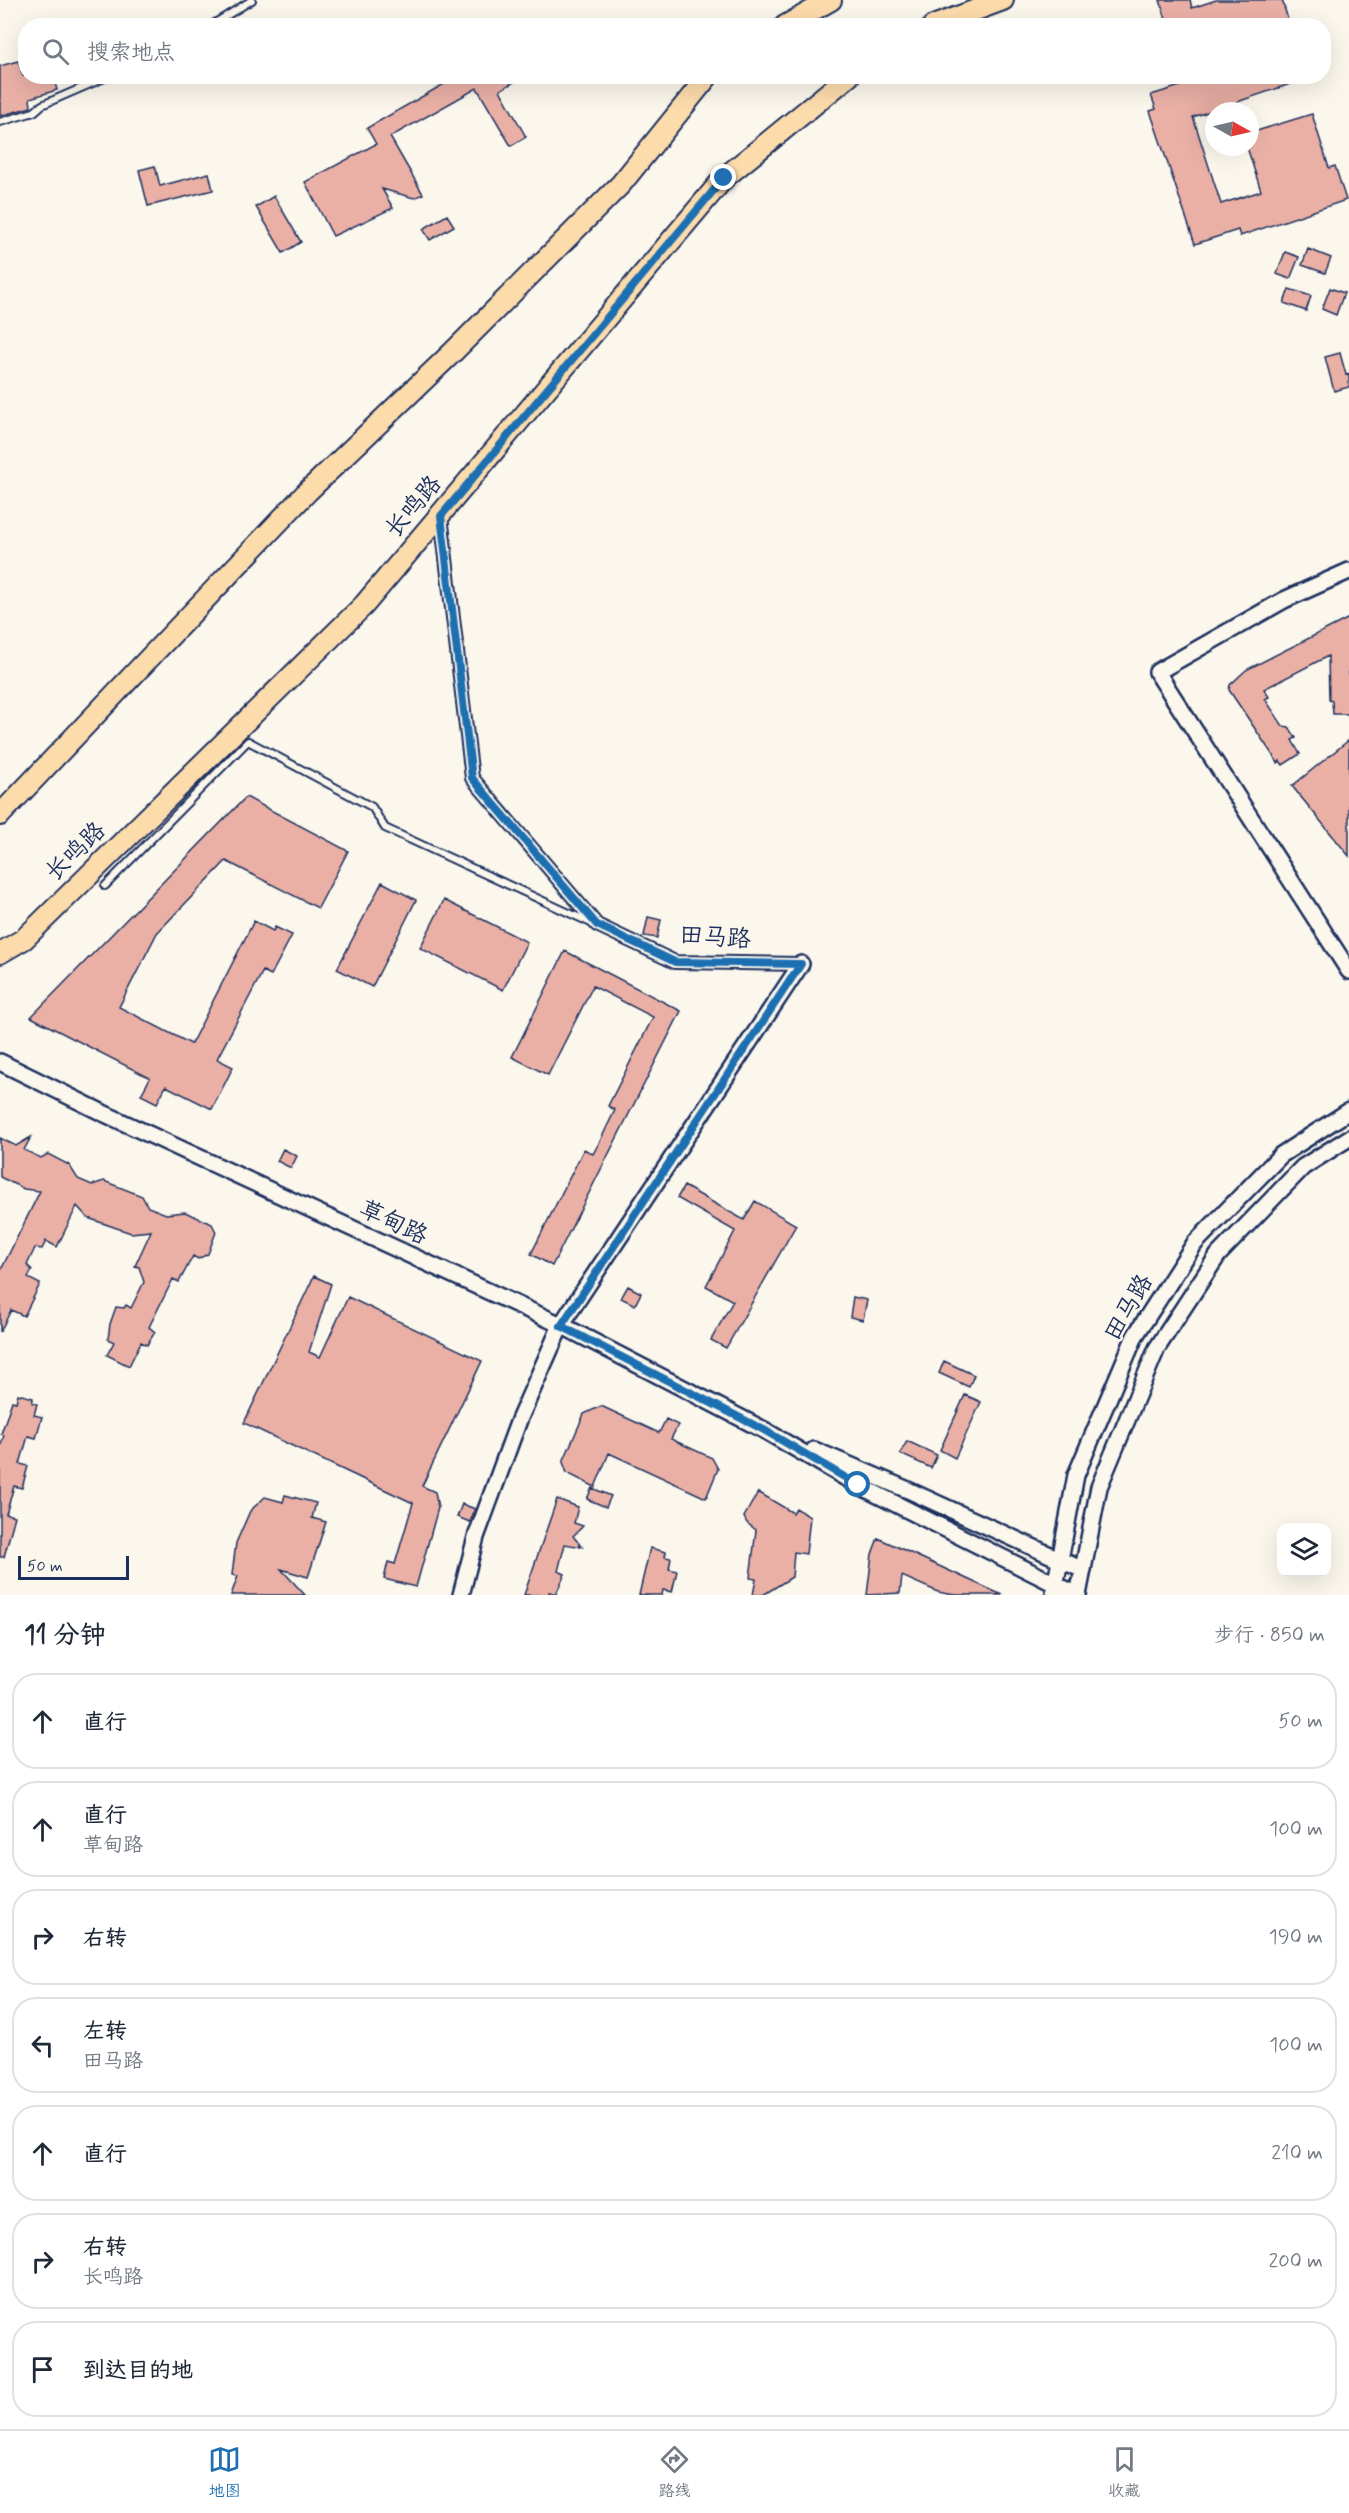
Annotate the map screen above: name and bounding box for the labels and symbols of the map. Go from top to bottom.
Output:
north arrow [1205,102,1259,156]
route end [710,164,736,190]
street label: 长鸣路 [379,469,449,545]
street label: 长鸣路 [39,816,113,888]
street label: 田马路 [678,920,752,956]
street label: 草甸路 [354,1194,432,1252]
street label: 田马路 [1098,1269,1160,1347]
route start [844,1471,870,1497]
scale bar [18,1553,129,1580]

